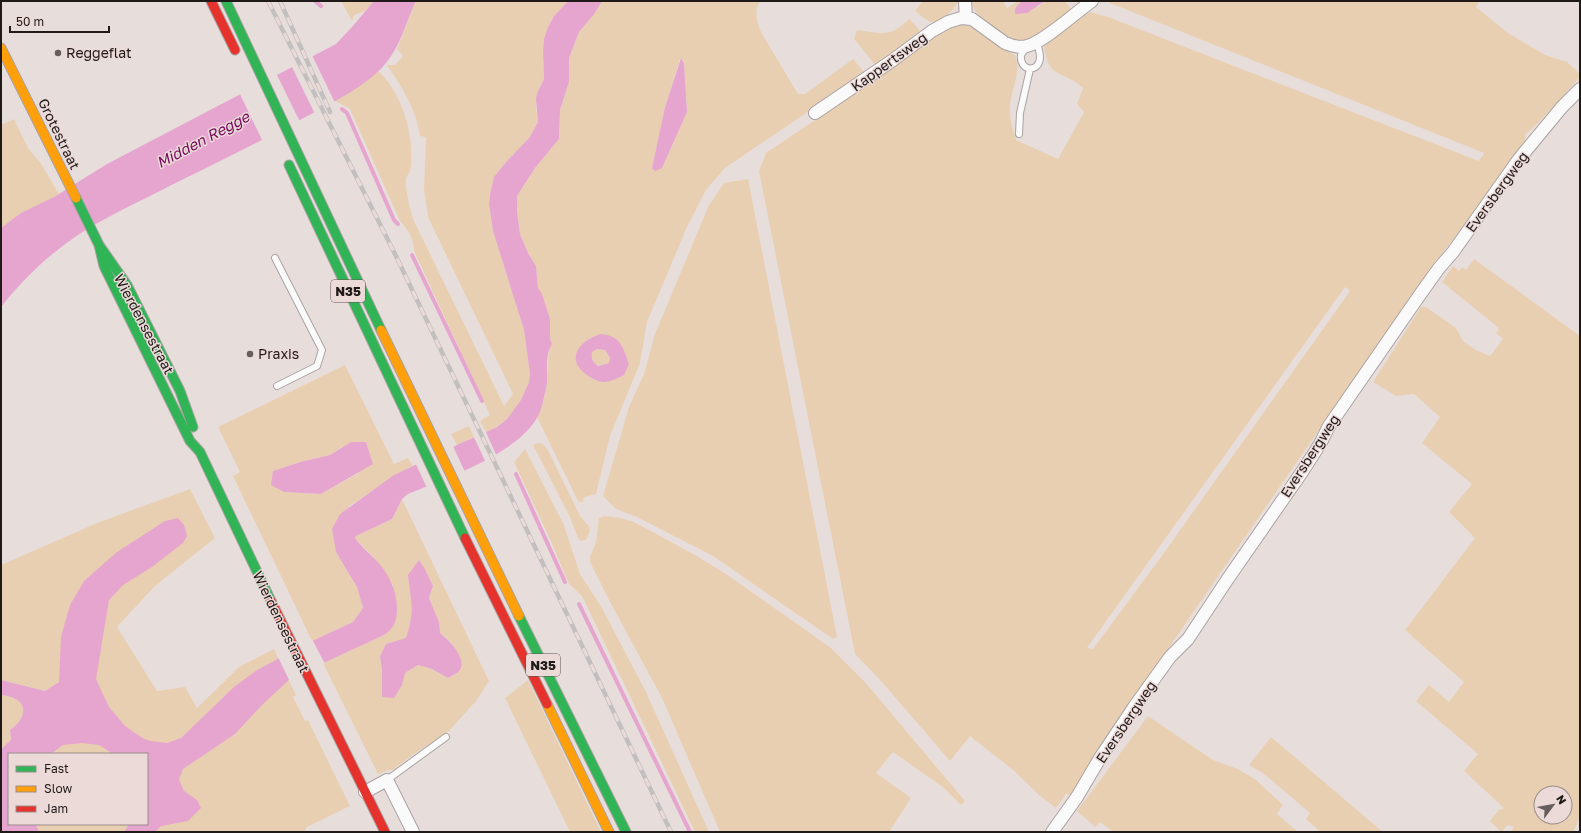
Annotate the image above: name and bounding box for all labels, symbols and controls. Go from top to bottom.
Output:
scale bar [10,8,109,34]
text: 50 m [16,14,44,29]
street label: Kappertsweg [848,28,930,95]
place label: Reggeflat [66,44,132,61]
marker: Reggeflat [53,48,63,58]
street label: Grotestraat [35,95,84,172]
water label: Midden Regge [153,106,254,172]
street label: Eversbergweg [1462,148,1532,235]
street label: Wierdensestraat [111,271,178,377]
road number: N35 [331,280,365,302]
place label: Praxis [258,345,299,362]
marker: Praxis [245,349,255,359]
street label: Eversbergweg [1276,411,1343,500]
street label: Wierdensestraat [249,568,313,675]
road number: N35 [526,654,560,676]
street label: Eversbergweg [1092,677,1159,766]
legend [8,753,148,825]
text: Fast [44,761,69,776]
text: Slow [44,781,72,796]
north arrow [1533,785,1573,825]
text: N [1554,792,1570,806]
text: Jam [44,801,68,816]

